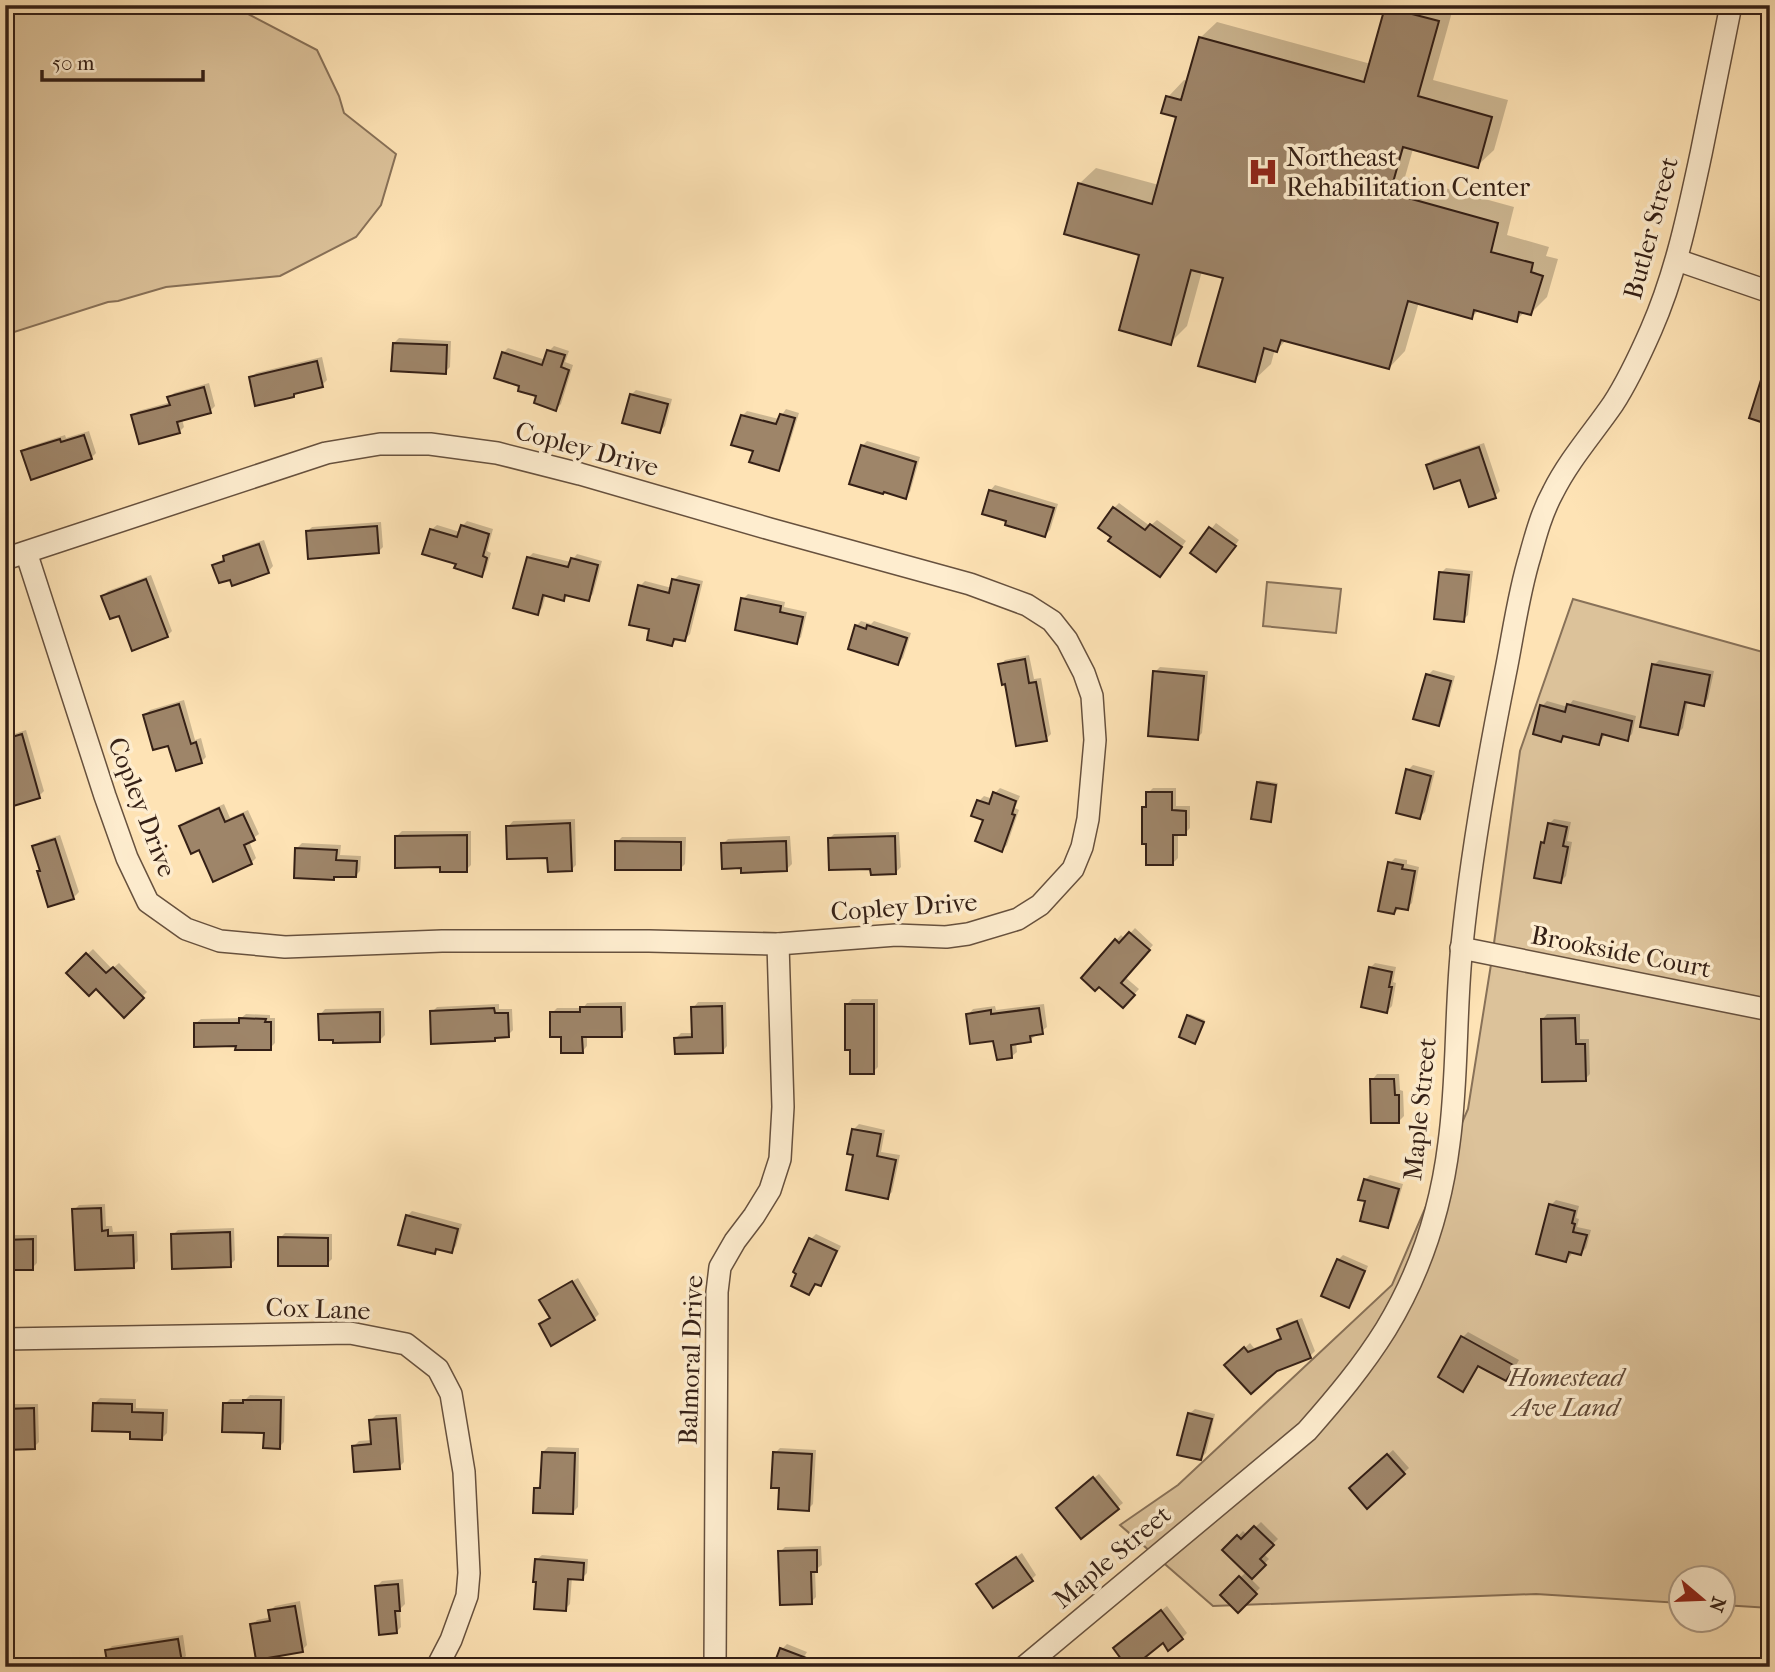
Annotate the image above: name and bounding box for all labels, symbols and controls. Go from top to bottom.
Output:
scale bar [42,38,203,82]
text: 50 m [52,51,95,75]
place label: Northeast Rehabilitation Center [1286,142,1530,203]
street label: Butler Street [1617,153,1685,302]
hospital icon: Northeast Rehabilitation Center [1246,155,1280,189]
street label: Copley Drive [512,415,662,483]
street label: Copley Drive [101,733,183,881]
street label: Copley Drive [830,886,979,928]
street label: Brookside Court [1528,919,1714,985]
street label: Maple Street [1397,1035,1443,1182]
street label: Balmoral Drive [673,1274,709,1445]
street label: Cox Lane [265,1292,371,1326]
park label: Homestead Ave Land [1507,1362,1628,1423]
street label: Maple Street [1047,1498,1178,1615]
north arrow [1666,1564,1736,1634]
text: N [1704,1594,1730,1615]

